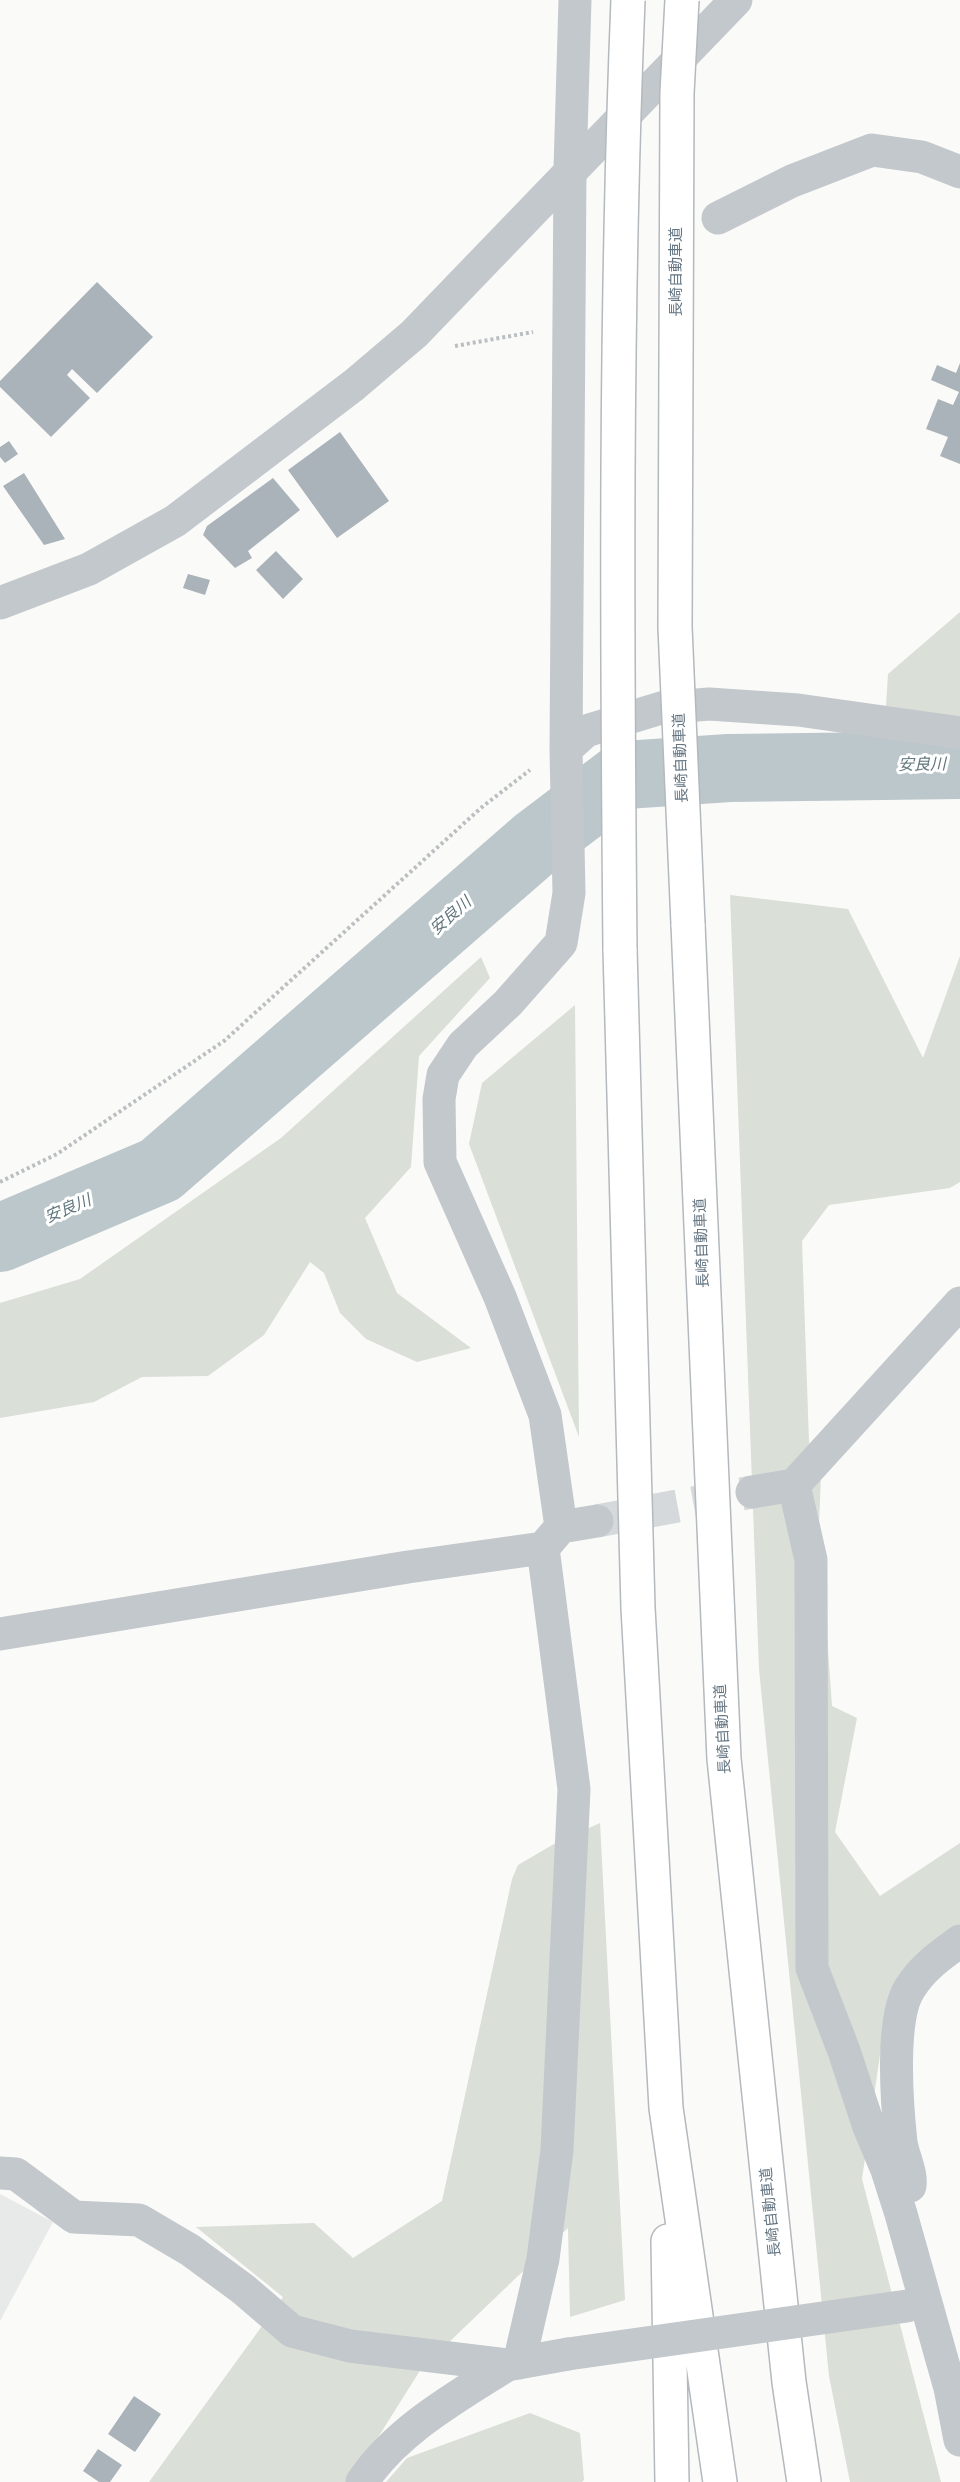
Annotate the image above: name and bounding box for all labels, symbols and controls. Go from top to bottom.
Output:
street label: 長崎自動車道 [668,227,686,317]
street label: 長崎自動車道 [670,713,692,803]
water label: 安良川 [898,755,946,775]
water label: 安良川 [427,893,475,939]
water label: 安良川 [42,1191,94,1227]
street label: 長崎自動車道 [691,1198,713,1288]
street label: 長崎自動車道 [712,1684,734,1774]
street label: 長崎自動車道 [757,2166,785,2258]

